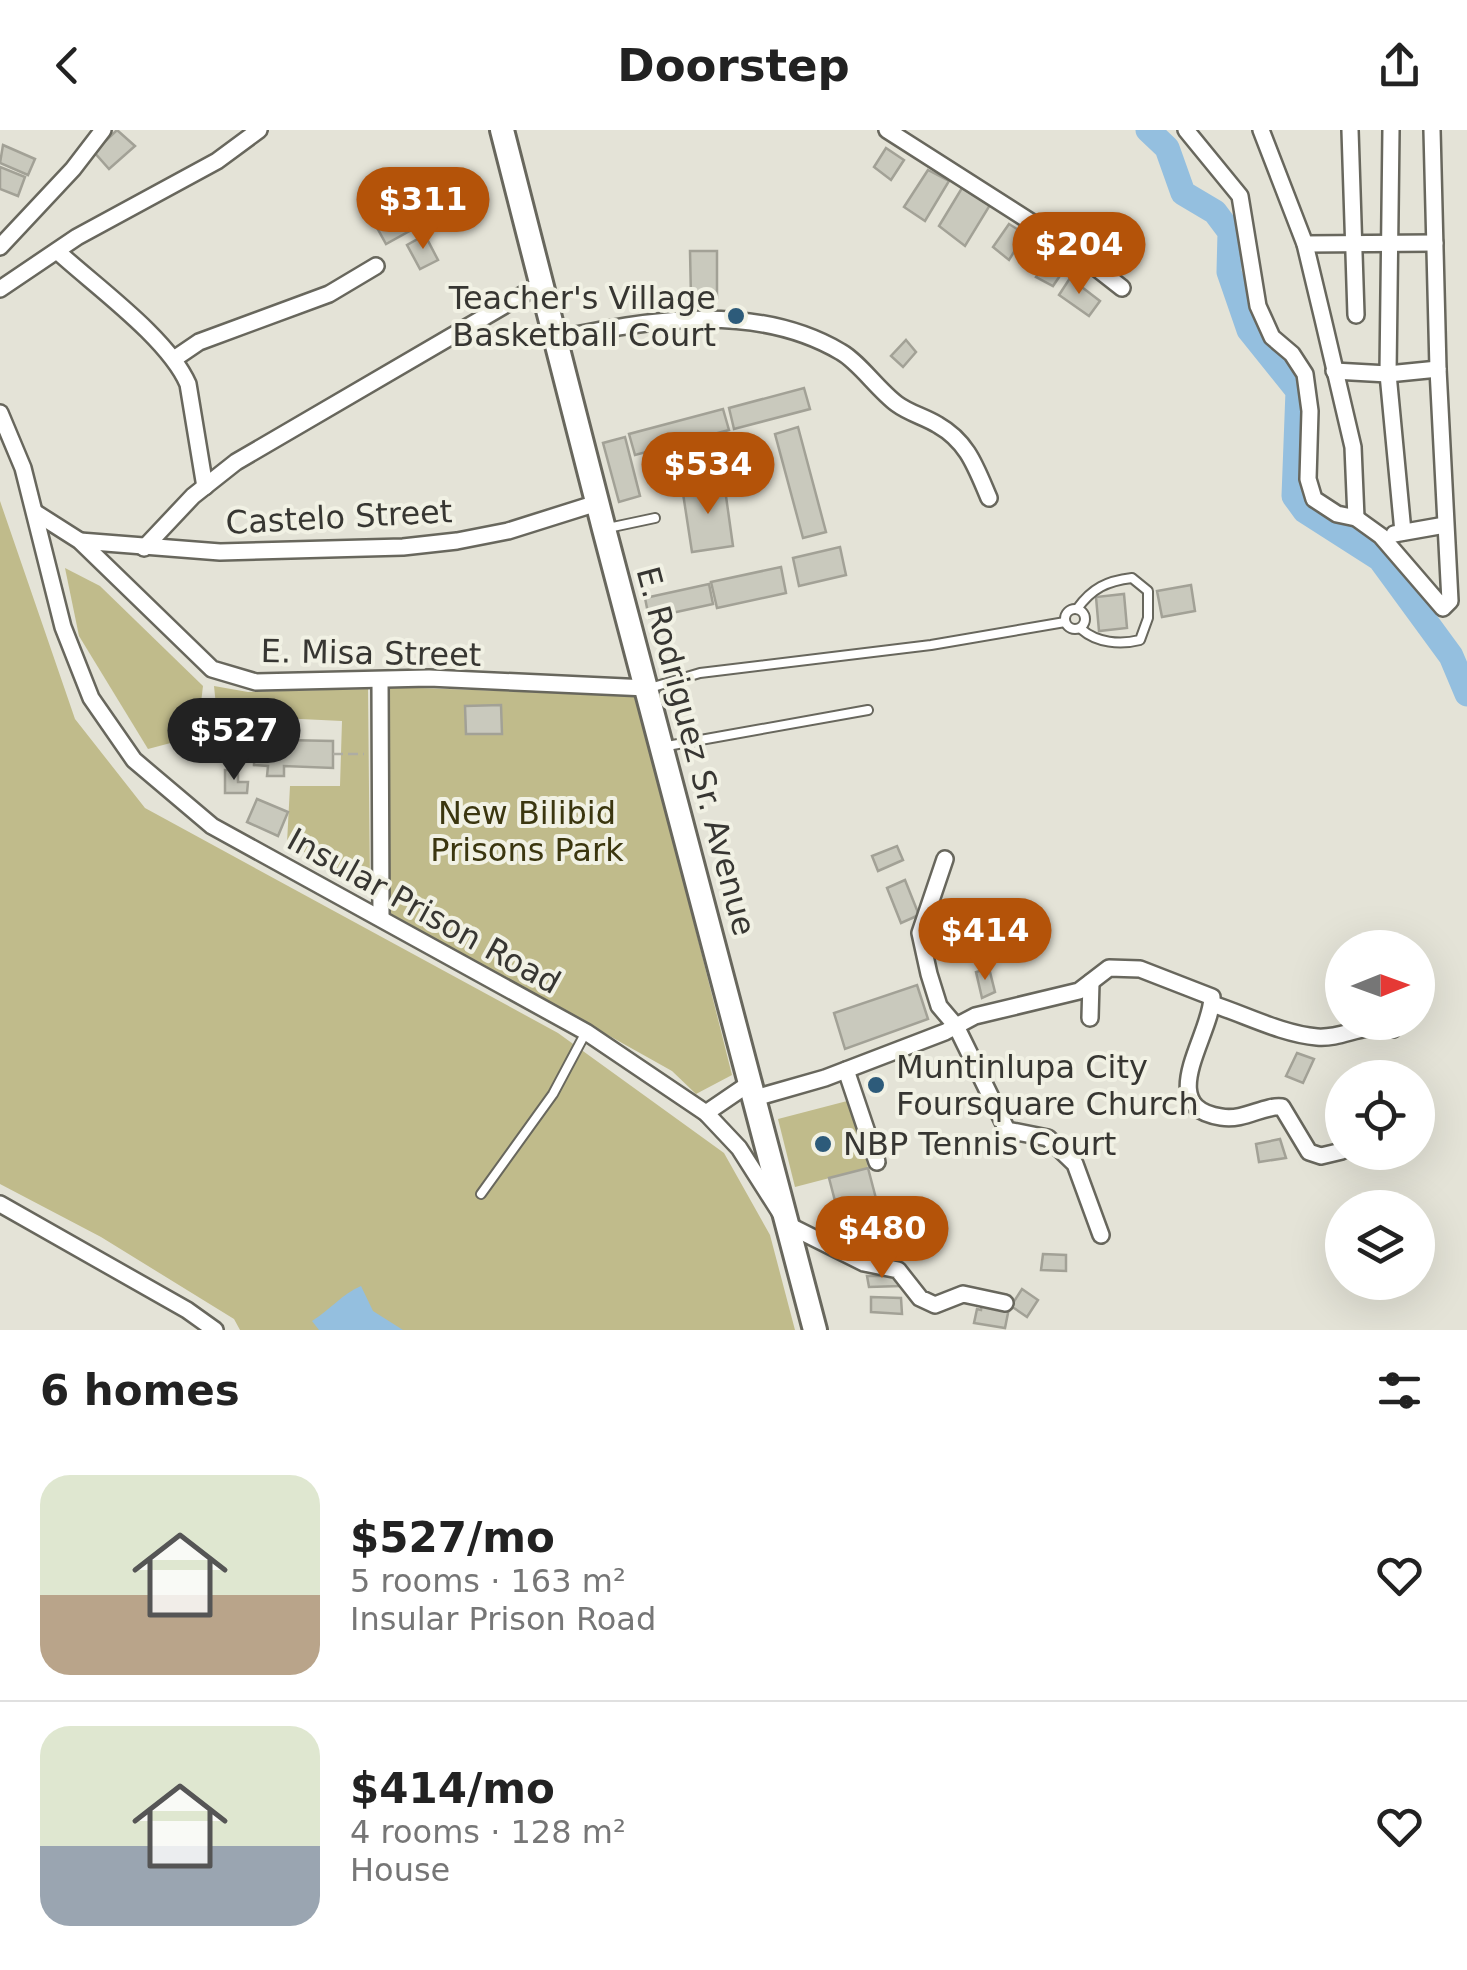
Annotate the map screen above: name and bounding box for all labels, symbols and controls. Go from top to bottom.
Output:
icon: back [40,38,95,93]
icon: share [1372,38,1427,93]
text: Doorstep [617,39,850,92]
pin: $311 [364,167,482,252]
text: $311 [378,180,468,218]
pin: $204 [1020,212,1138,297]
text: $204 [1034,225,1124,263]
place label: Teacher's Village Basketball Court [448,279,716,354]
marker: Teacher's Village Basketball Court [725,305,747,327]
pin: $534 [649,432,767,517]
text: $534 [663,445,753,483]
street label: Castelo Street [225,492,453,542]
street label: E. Rodriguez Sr. Avenue [628,562,764,940]
street label: E. Misa Street [260,632,482,674]
pin: $527 [175,698,293,783]
text: $527 [189,711,279,749]
park label: New Bilibid Prisons Park [430,794,624,869]
street label: Insular Prison Road [281,820,567,1002]
pin: $414 [926,898,1044,983]
text: $414 [940,911,1030,949]
north arrow [1325,930,1435,1040]
map controls [1325,930,1435,1300]
place label: Muntinlupa City Foursquare Church [896,1048,1199,1123]
button: locate [1325,1060,1435,1170]
marker: Muntinlupa City Foursquare Church [865,1074,887,1096]
place label: NBP Tennis Court [843,1125,1116,1163]
marker: NBP Tennis Court [812,1133,834,1155]
button: layers [1325,1190,1435,1300]
pin: $480 [823,1196,941,1281]
text: $480 [837,1209,927,1247]
icon: filters [1372,1363,1427,1418]
text: 6 homes [40,1366,240,1415]
text: $527/mo [350,1513,555,1562]
icon: home [120,1515,240,1635]
icon: heart [1372,1548,1427,1603]
text: 5 rooms · 163 m² [350,1562,626,1600]
text: Insular Prison Road [350,1600,656,1638]
text: $414/mo [350,1764,555,1813]
icon: home [120,1766,240,1886]
icon: heart [1372,1799,1427,1854]
text: 4 rooms · 128 m² [350,1813,626,1851]
text: House [350,1851,450,1889]

